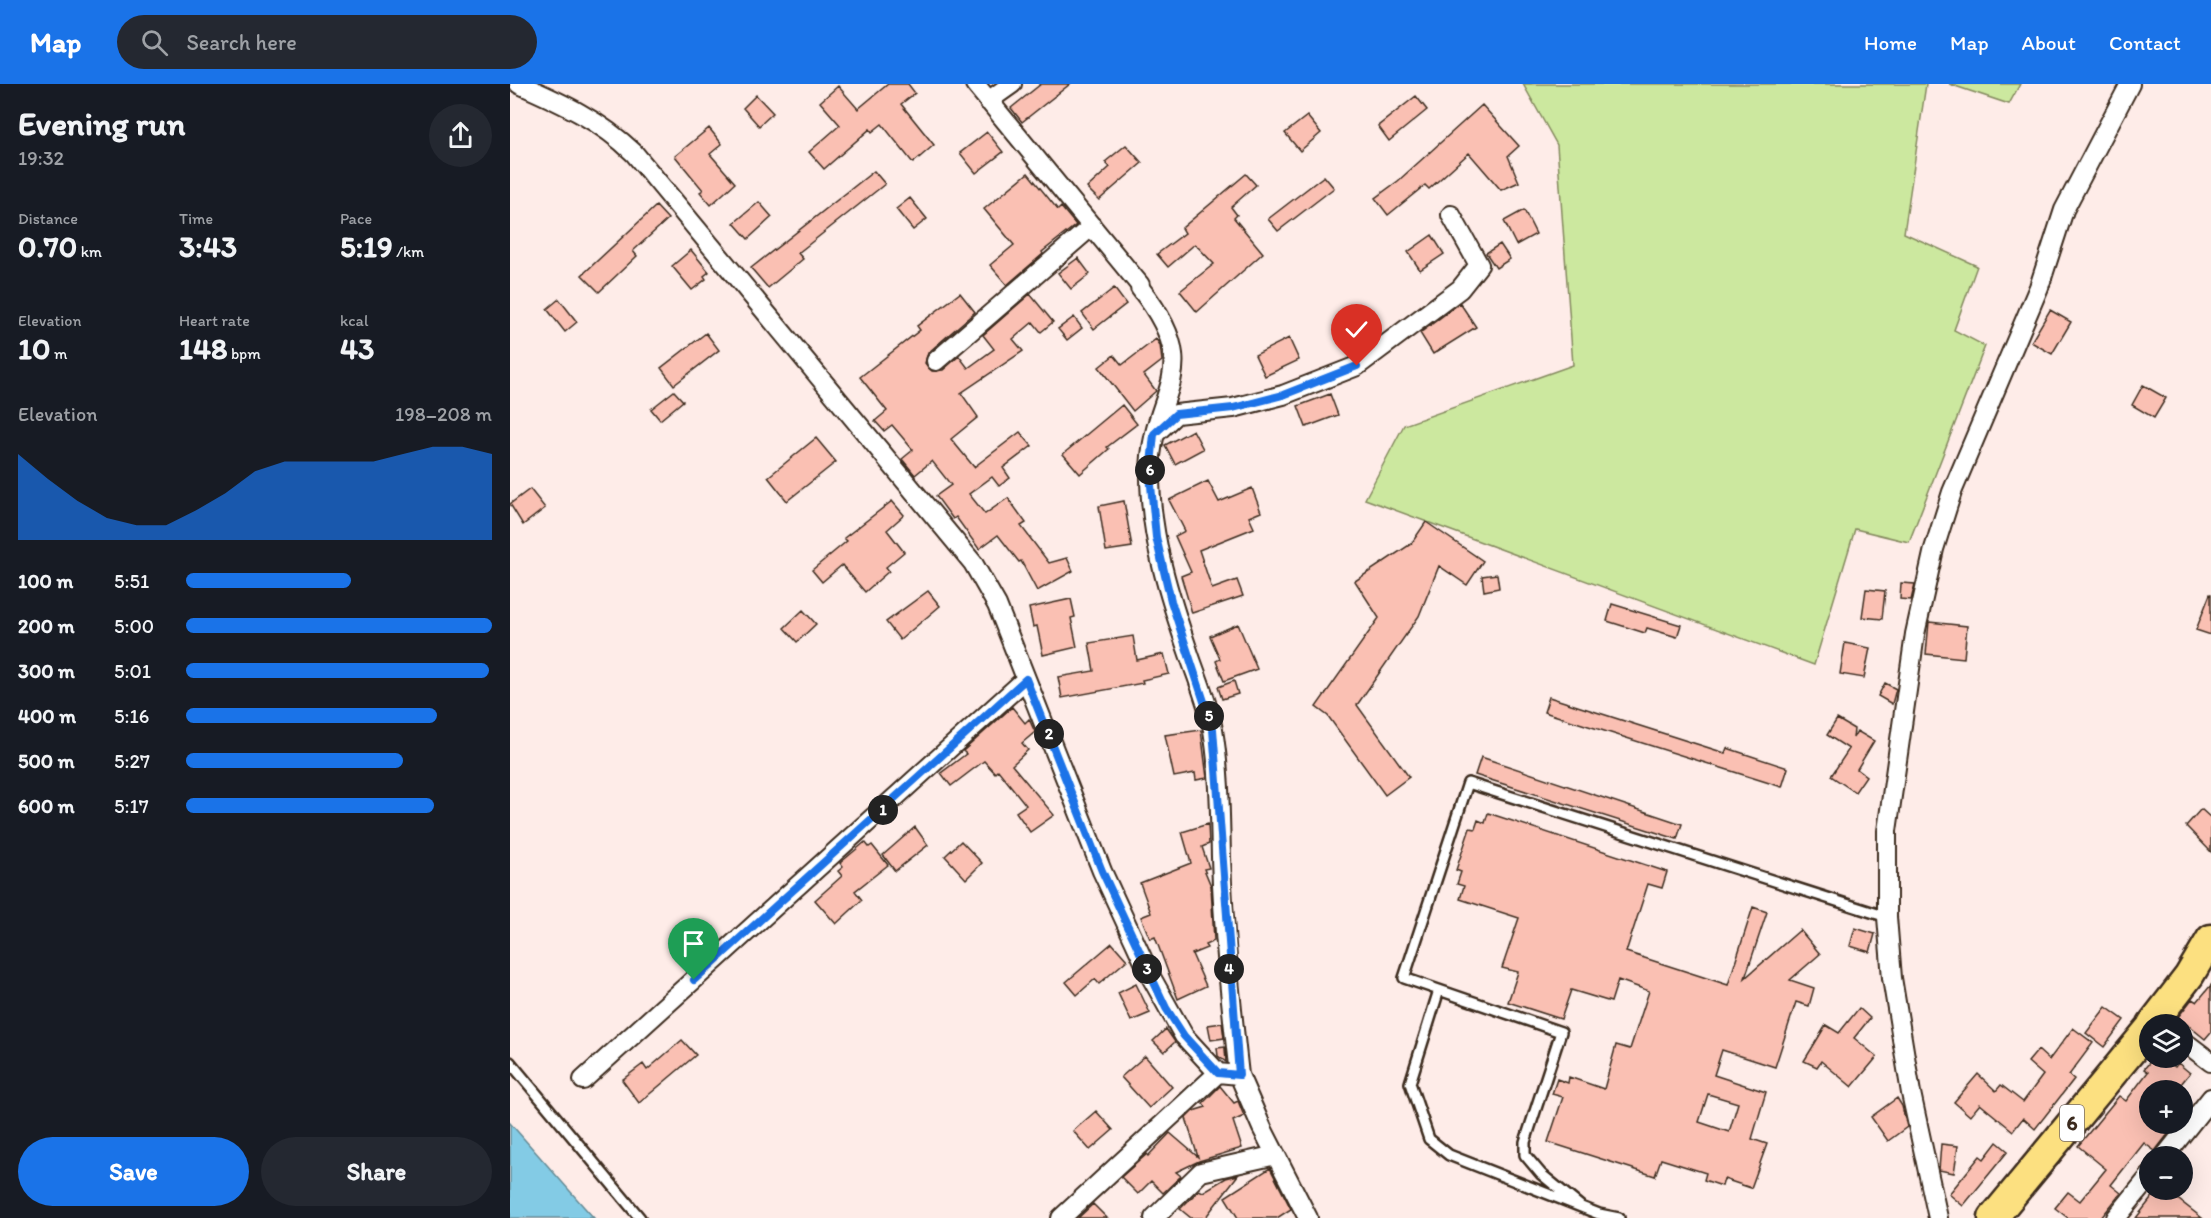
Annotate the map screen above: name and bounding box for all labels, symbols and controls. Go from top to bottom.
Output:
search box [117,15,537,69]
text: Map [30,25,81,59]
icon: search [138,26,171,59]
text: Search here [186,29,297,56]
text: Home [1864,30,1917,55]
text: Map [1950,30,1989,55]
text: About [2022,30,2076,55]
text: Contact [2109,30,2181,55]
text: Evening run [18,104,185,143]
button: share [429,104,492,167]
text: 19:32 [18,146,64,170]
text: Distance [18,209,78,228]
text: Time [179,209,213,228]
text: Pace [340,209,372,228]
text: 0.70 [18,228,77,265]
text: 3:43 [179,228,237,265]
text: 5:19 [340,228,393,265]
text: km [77,242,102,261]
text: /km [393,242,424,261]
pin [1331,304,1382,366]
text: Elevation [18,311,82,330]
text: Heart rate [179,311,250,330]
text: kcal [340,311,368,330]
icon: check [1340,313,1373,346]
text: 10 [18,330,50,367]
text: 148 [179,330,227,367]
text: 43 [340,330,374,367]
text: m [50,344,67,363]
text: bpm [227,344,261,363]
text: Elevation [18,402,97,426]
text: 198–208 m [395,402,492,426]
pin: 6 [1135,455,1165,485]
text: 6 [1146,460,1154,479]
text: 100 m [18,569,73,593]
text: 5:51 [114,569,149,593]
text: 200 m [18,614,74,638]
text: 5:00 [114,614,154,638]
text: 300 m [18,659,75,683]
text: 5:01 [114,659,151,683]
pin: 5 [1194,701,1224,731]
text: 400 m [18,704,76,728]
text: 5:16 [114,704,149,728]
text: 5 [1205,706,1213,725]
pin: 2 [1034,719,1064,749]
text: 2 [1045,724,1053,743]
text: 500 m [18,749,74,773]
text: 5:27 [114,749,150,773]
text: 600 m [18,794,75,818]
text: 5:17 [114,794,149,818]
pin: 1 [868,795,898,825]
text: 1 [879,800,887,819]
pin [668,918,719,980]
icon: arrive [677,927,710,960]
pin: 3 [1132,954,1162,984]
pin: 4 [1214,954,1244,984]
text: 3 [1143,959,1151,978]
text: 4 [1224,959,1234,978]
map controls [2139,1014,2193,1200]
button: layers [2139,1014,2193,1068]
button: + [2139,1080,2193,1134]
road number: 6 [2060,1105,2084,1141]
button: Save [18,1137,249,1206]
button: Share [261,1137,492,1206]
button: − [2139,1146,2193,1200]

